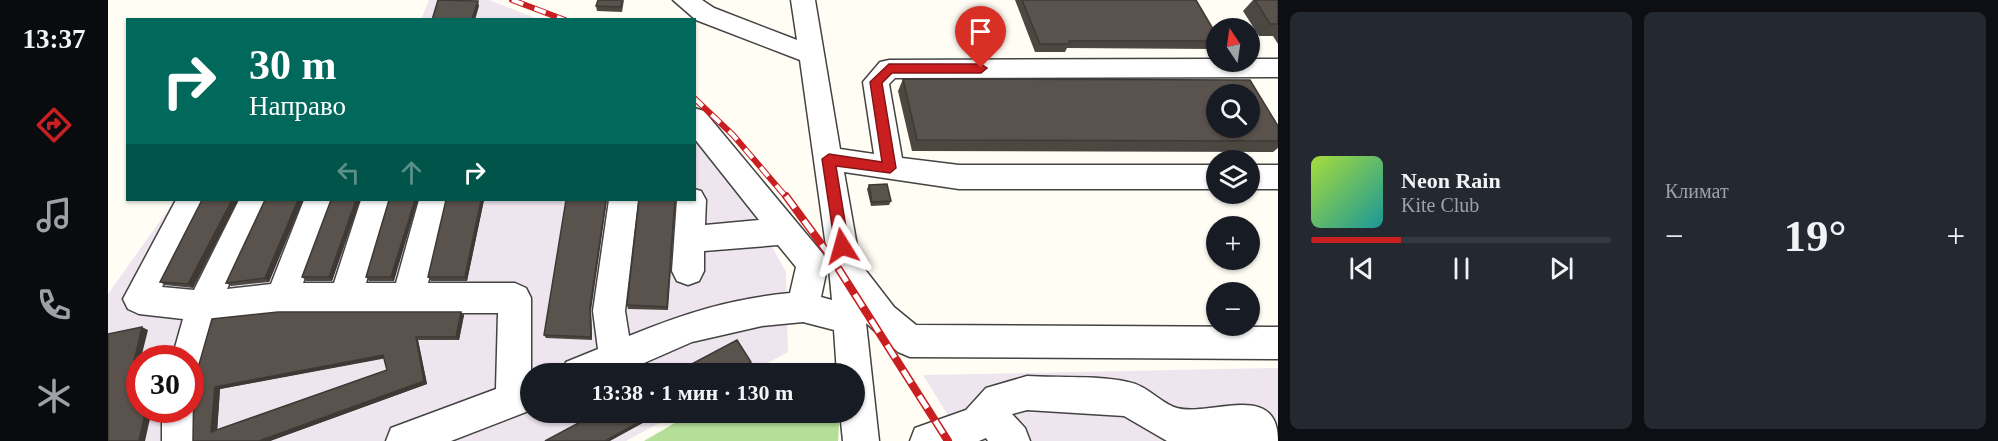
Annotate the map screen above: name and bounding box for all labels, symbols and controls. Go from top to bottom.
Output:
pin [955,6,1006,68]
icon: arrive [964,15,997,48]
north arrow [1206,18,1260,72]
map controls [1206,18,1260,336]
text: 13:37 [23,24,86,54]
icon: right [150,42,228,120]
text: 30 m [249,42,337,88]
button: search [1206,84,1260,138]
text: Направо [249,91,346,121]
icon: directions [33,104,75,146]
button: layers [1206,150,1260,204]
icon: left [332,156,365,189]
icon: ahead [395,156,428,189]
icon: right [458,156,491,189]
text: Neon Rain [1401,168,1501,193]
text: Климат [1665,180,1729,202]
icon: music [33,194,75,236]
text: Kite Club [1401,194,1479,216]
text: 19° [1784,211,1847,261]
position arrow [810,214,874,278]
button: + [1206,216,1260,270]
text: − [1665,218,1684,254]
text: + [1946,218,1965,254]
icon: previous [1345,252,1378,285]
icon: pause [1445,252,1478,285]
icon: next [1545,252,1578,285]
button: − [1206,282,1260,336]
icon: phone [33,284,75,326]
speed limit sign: 30 [126,345,204,423]
icon: climate [33,375,75,417]
text: 13:38 · 1 мин · 130 m [592,380,793,405]

